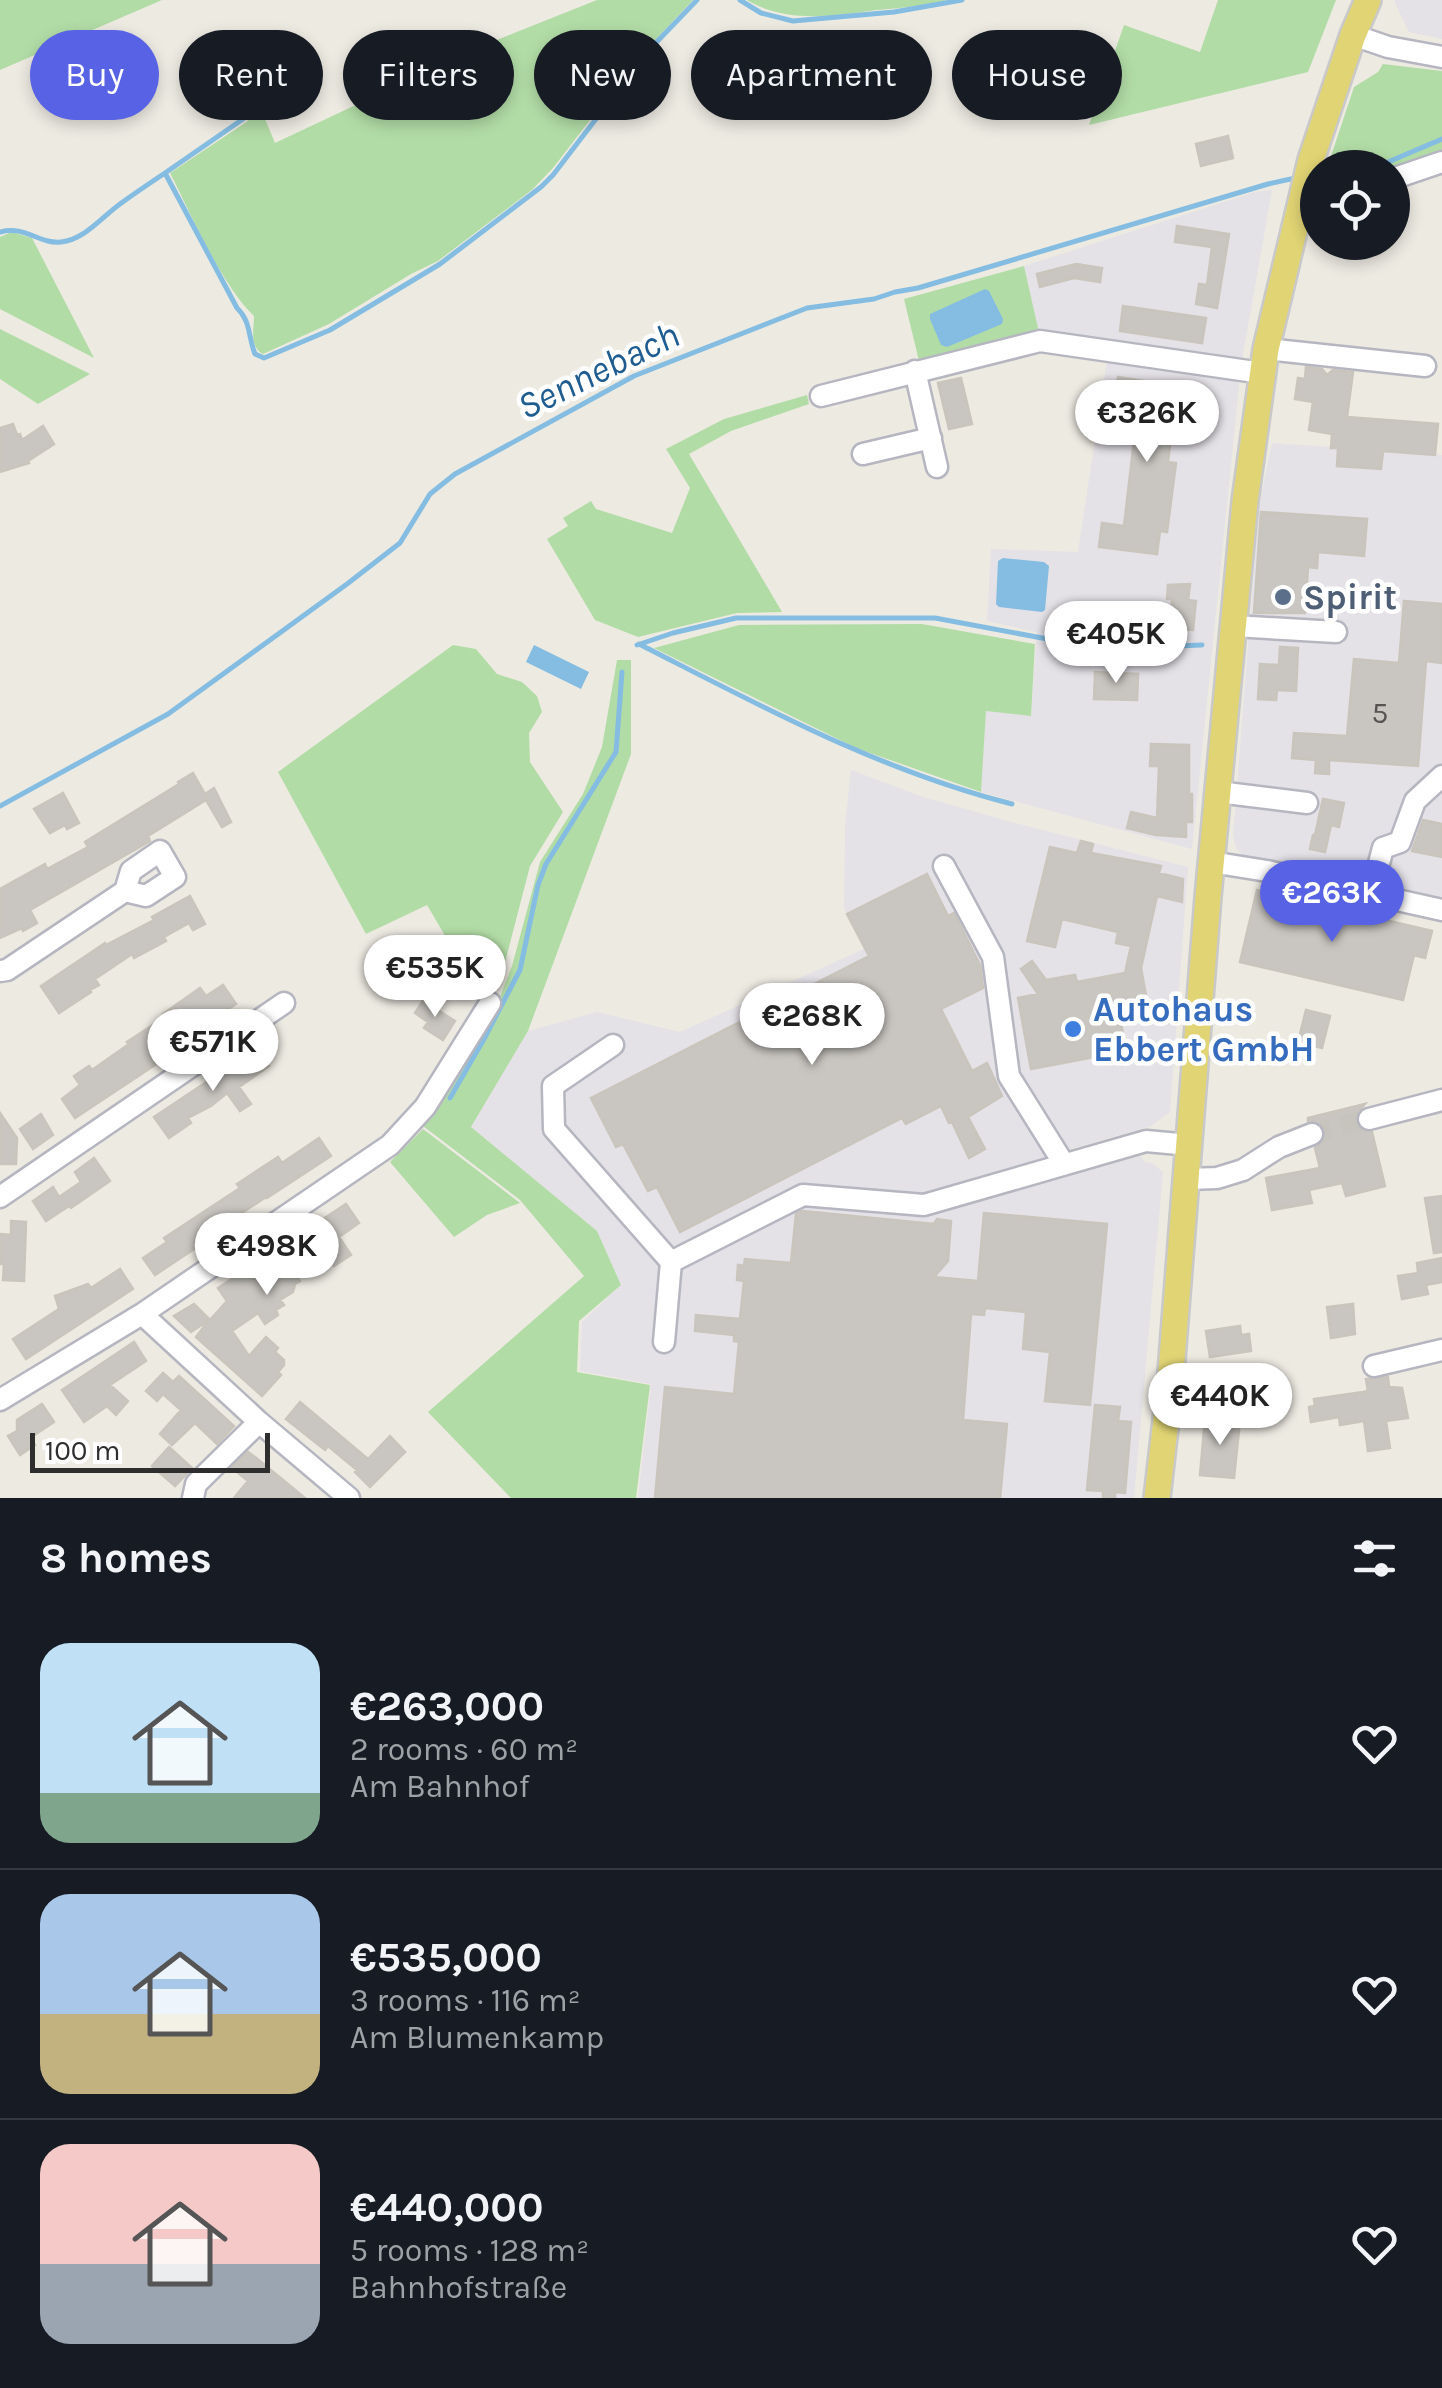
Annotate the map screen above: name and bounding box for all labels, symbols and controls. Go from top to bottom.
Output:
chip: Buy [30,30,159,120]
chip: Rent [179,30,323,120]
chip: Filters [343,30,514,120]
chip: New [534,30,671,120]
chip: Apartment [691,30,932,120]
chip: House [952,30,1122,120]
map controls [1300,150,1410,260]
button: locate [1300,150,1410,260]
water label: Sennebach [510,312,687,429]
pin: €326K [1077,380,1217,465]
text: €326K [1097,394,1197,431]
place label: Spirit [1303,577,1397,618]
marker: Spirit [1272,586,1294,608]
pin: €405K [1046,601,1186,686]
text: €405K [1066,615,1166,652]
house number: 5 [1372,695,1388,731]
pin: €263K [1262,860,1402,945]
text: €263K [1282,874,1382,911]
pin: €535K [365,935,505,1020]
text: €535K [386,949,484,986]
pin: €268K [742,983,882,1068]
place label: Autohaus Ebbert GmbH [1093,989,1315,1070]
text: €268K [762,997,862,1034]
pin: €571K [143,1009,283,1094]
marker: Autohaus Ebbert GmbH [1062,1018,1084,1040]
text: €571K [169,1023,257,1060]
pin: €498K [197,1213,337,1298]
text: €498K [217,1227,317,1264]
pin: €440K [1150,1363,1290,1448]
text: €440K [1170,1377,1270,1414]
scale bar [30,1428,270,1472]
text: 100 m [45,1434,120,1467]
icon: filters [1347,1531,1402,1586]
text: 8 homes [40,1533,212,1583]
text: €263,000 [350,1681,544,1731]
icon: home [120,1683,240,1803]
icon: heart [1347,1716,1402,1771]
text: 2 rooms · 60 m² [350,1731,578,1768]
text: Am Bahnhof [350,1768,530,1805]
text: €535,000 [350,1932,542,1982]
icon: home [120,1934,240,2054]
icon: heart [1347,1967,1402,2022]
text: 3 rooms · 116 m² [350,1982,581,2019]
text: Am Blumenkamp [350,2019,604,2056]
text: €440,000 [350,2182,543,2232]
icon: home [120,2184,240,2304]
icon: heart [1347,2217,1402,2272]
text: 5 rooms · 128 m² [350,2232,589,2269]
text: Bahnhofstraße [350,2269,567,2306]

